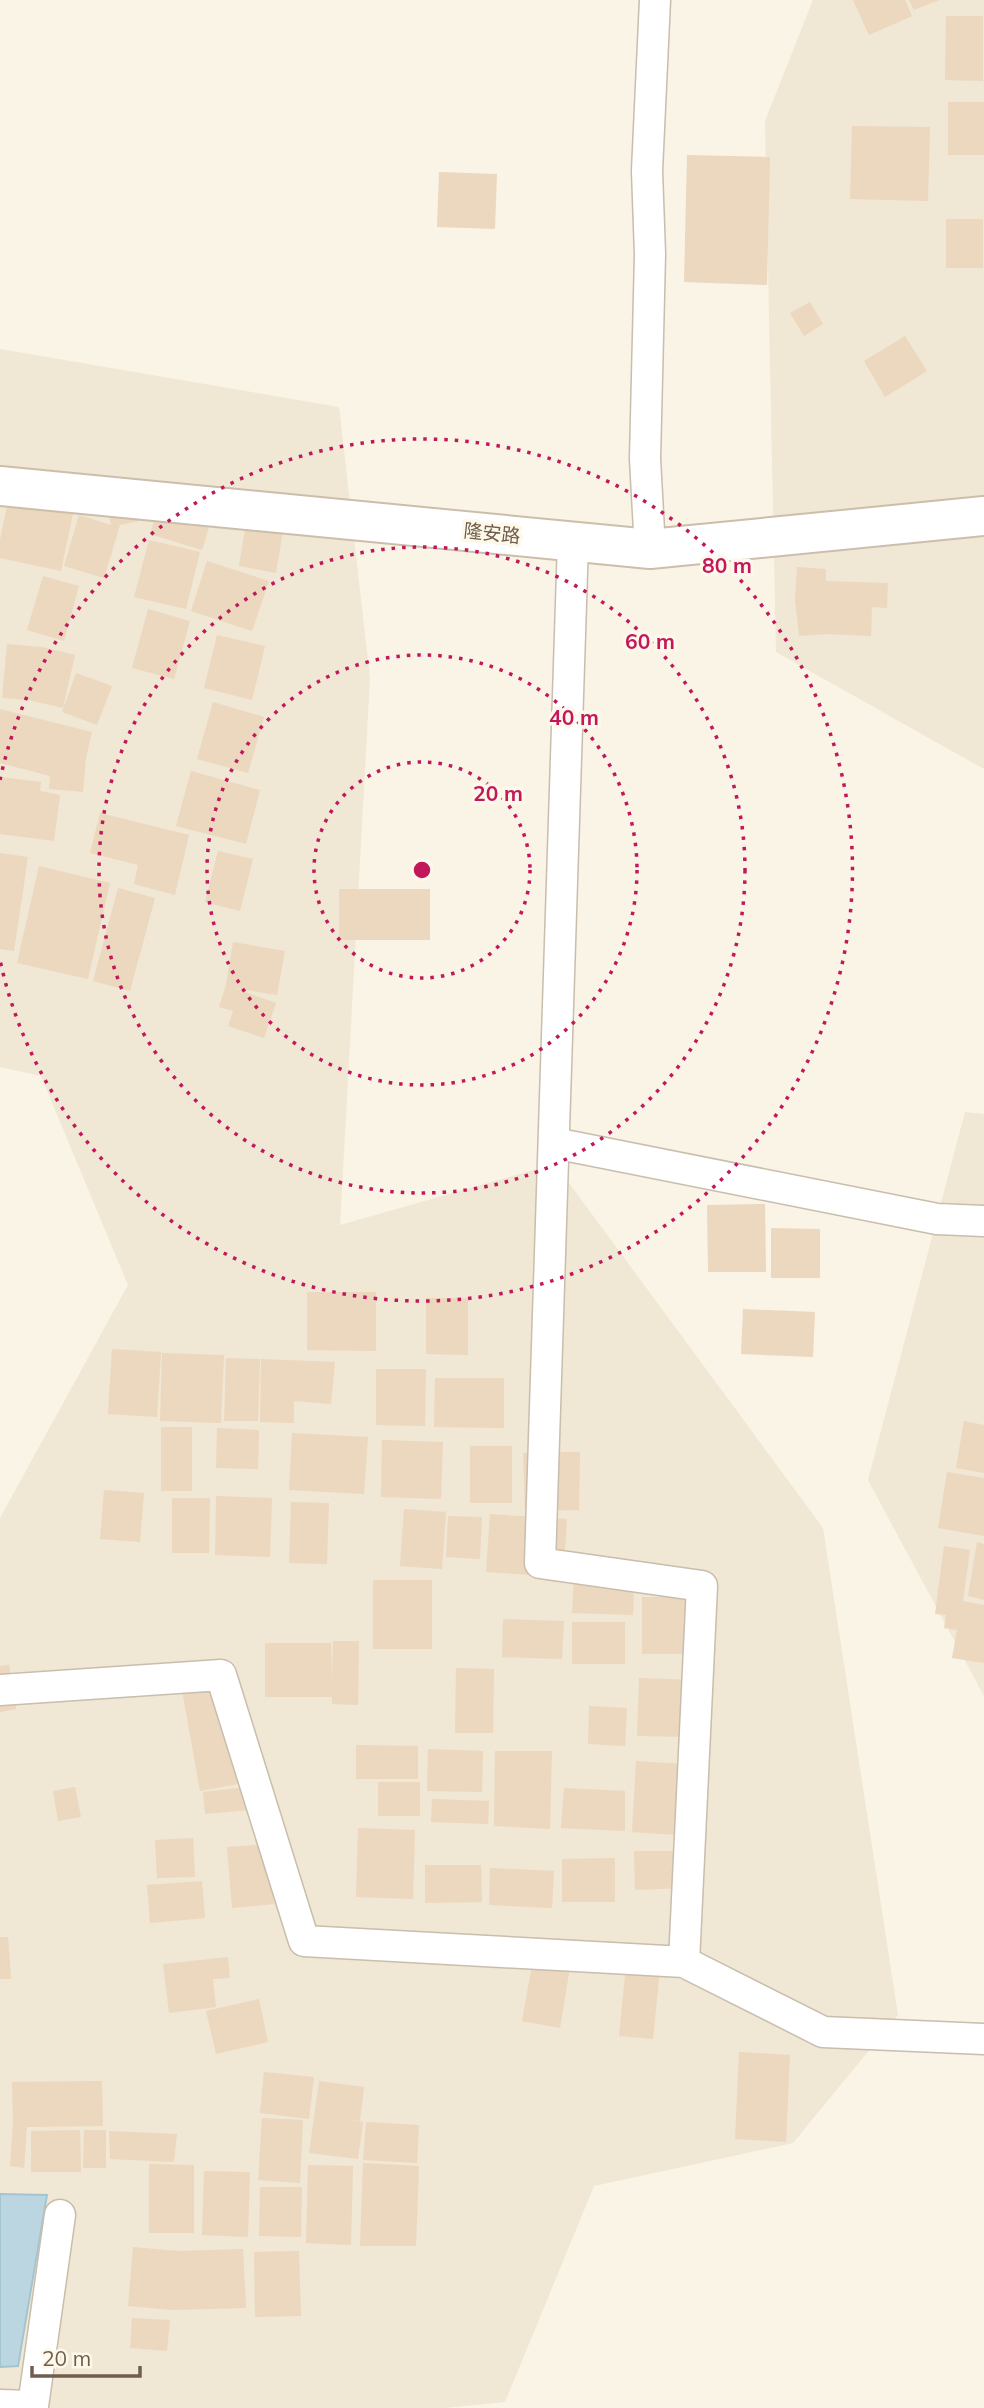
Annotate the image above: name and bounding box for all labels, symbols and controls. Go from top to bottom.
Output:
street label: 隆安路 [462,518,522,548]
text: 80 m [702,552,752,578]
text: 60 m [625,628,675,654]
text: 40 m [549,704,599,730]
text: 20 m [473,780,523,806]
centre of rings [410,858,434,882]
scale bar [32,2334,140,2378]
text: 20 m [42,2345,91,2371]

